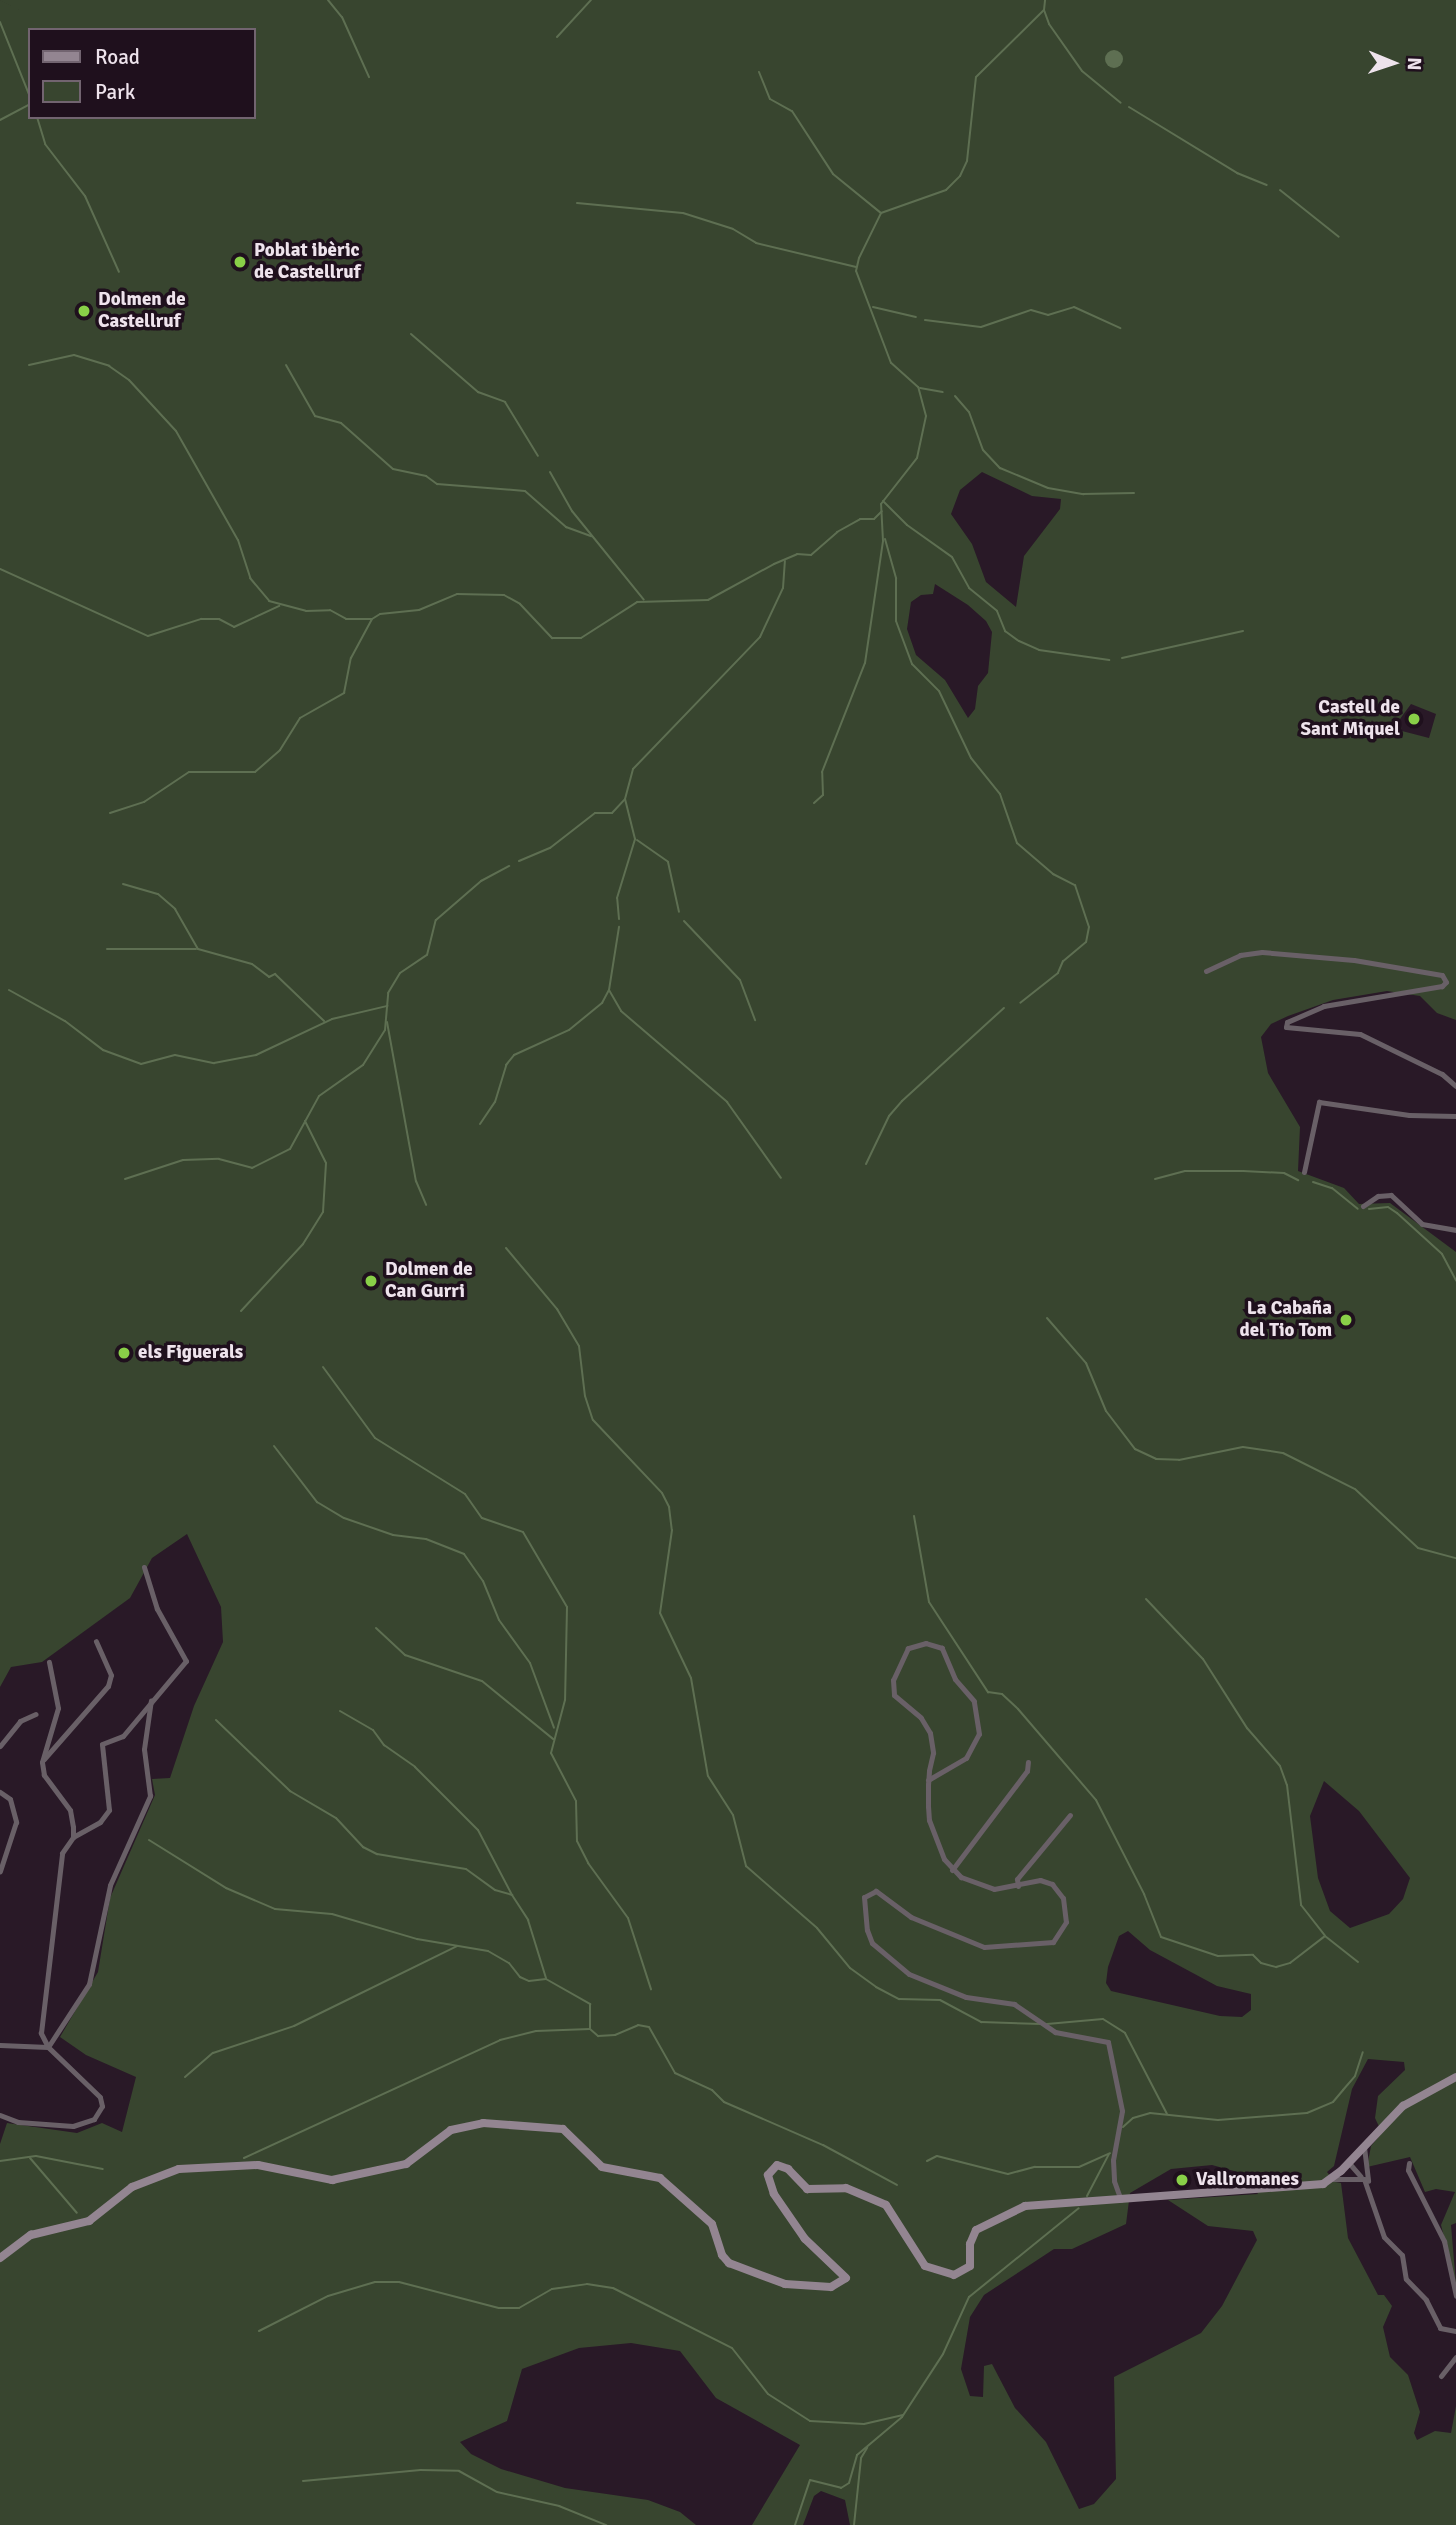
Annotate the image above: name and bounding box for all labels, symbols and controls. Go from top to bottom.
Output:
legend [28,28,256,119]
north arrow [1358,28,1428,98]
text: Road [95,44,140,70]
text: N [1402,57,1426,71]
text: Park [95,79,135,105]
place label: Poblat ibèric de Castellruf [254,240,361,284]
marker: Poblat ibèric de Castellruf [232,254,248,270]
place label: Dolmen de Castellruf [98,289,186,333]
marker: Dolmen de Castellruf [76,303,92,319]
place label: Castell de Sant Miquel [1300,697,1400,741]
marker: Castell de Sant Miquel [1406,711,1422,727]
place label: Dolmen de Can Gurri [385,1259,473,1303]
marker: Dolmen de Can Gurri [363,1273,379,1289]
place label: La Cabaña del Tio Tom [1239,1298,1332,1342]
marker: La Cabaña del Tio Tom [1338,1312,1354,1328]
place label: els Figuerals [138,1342,243,1364]
marker: els Figuerals [116,1345,132,1361]
place label: Vallromanes [1196,2169,1299,2191]
marker: Vallromanes [1174,2172,1190,2188]

